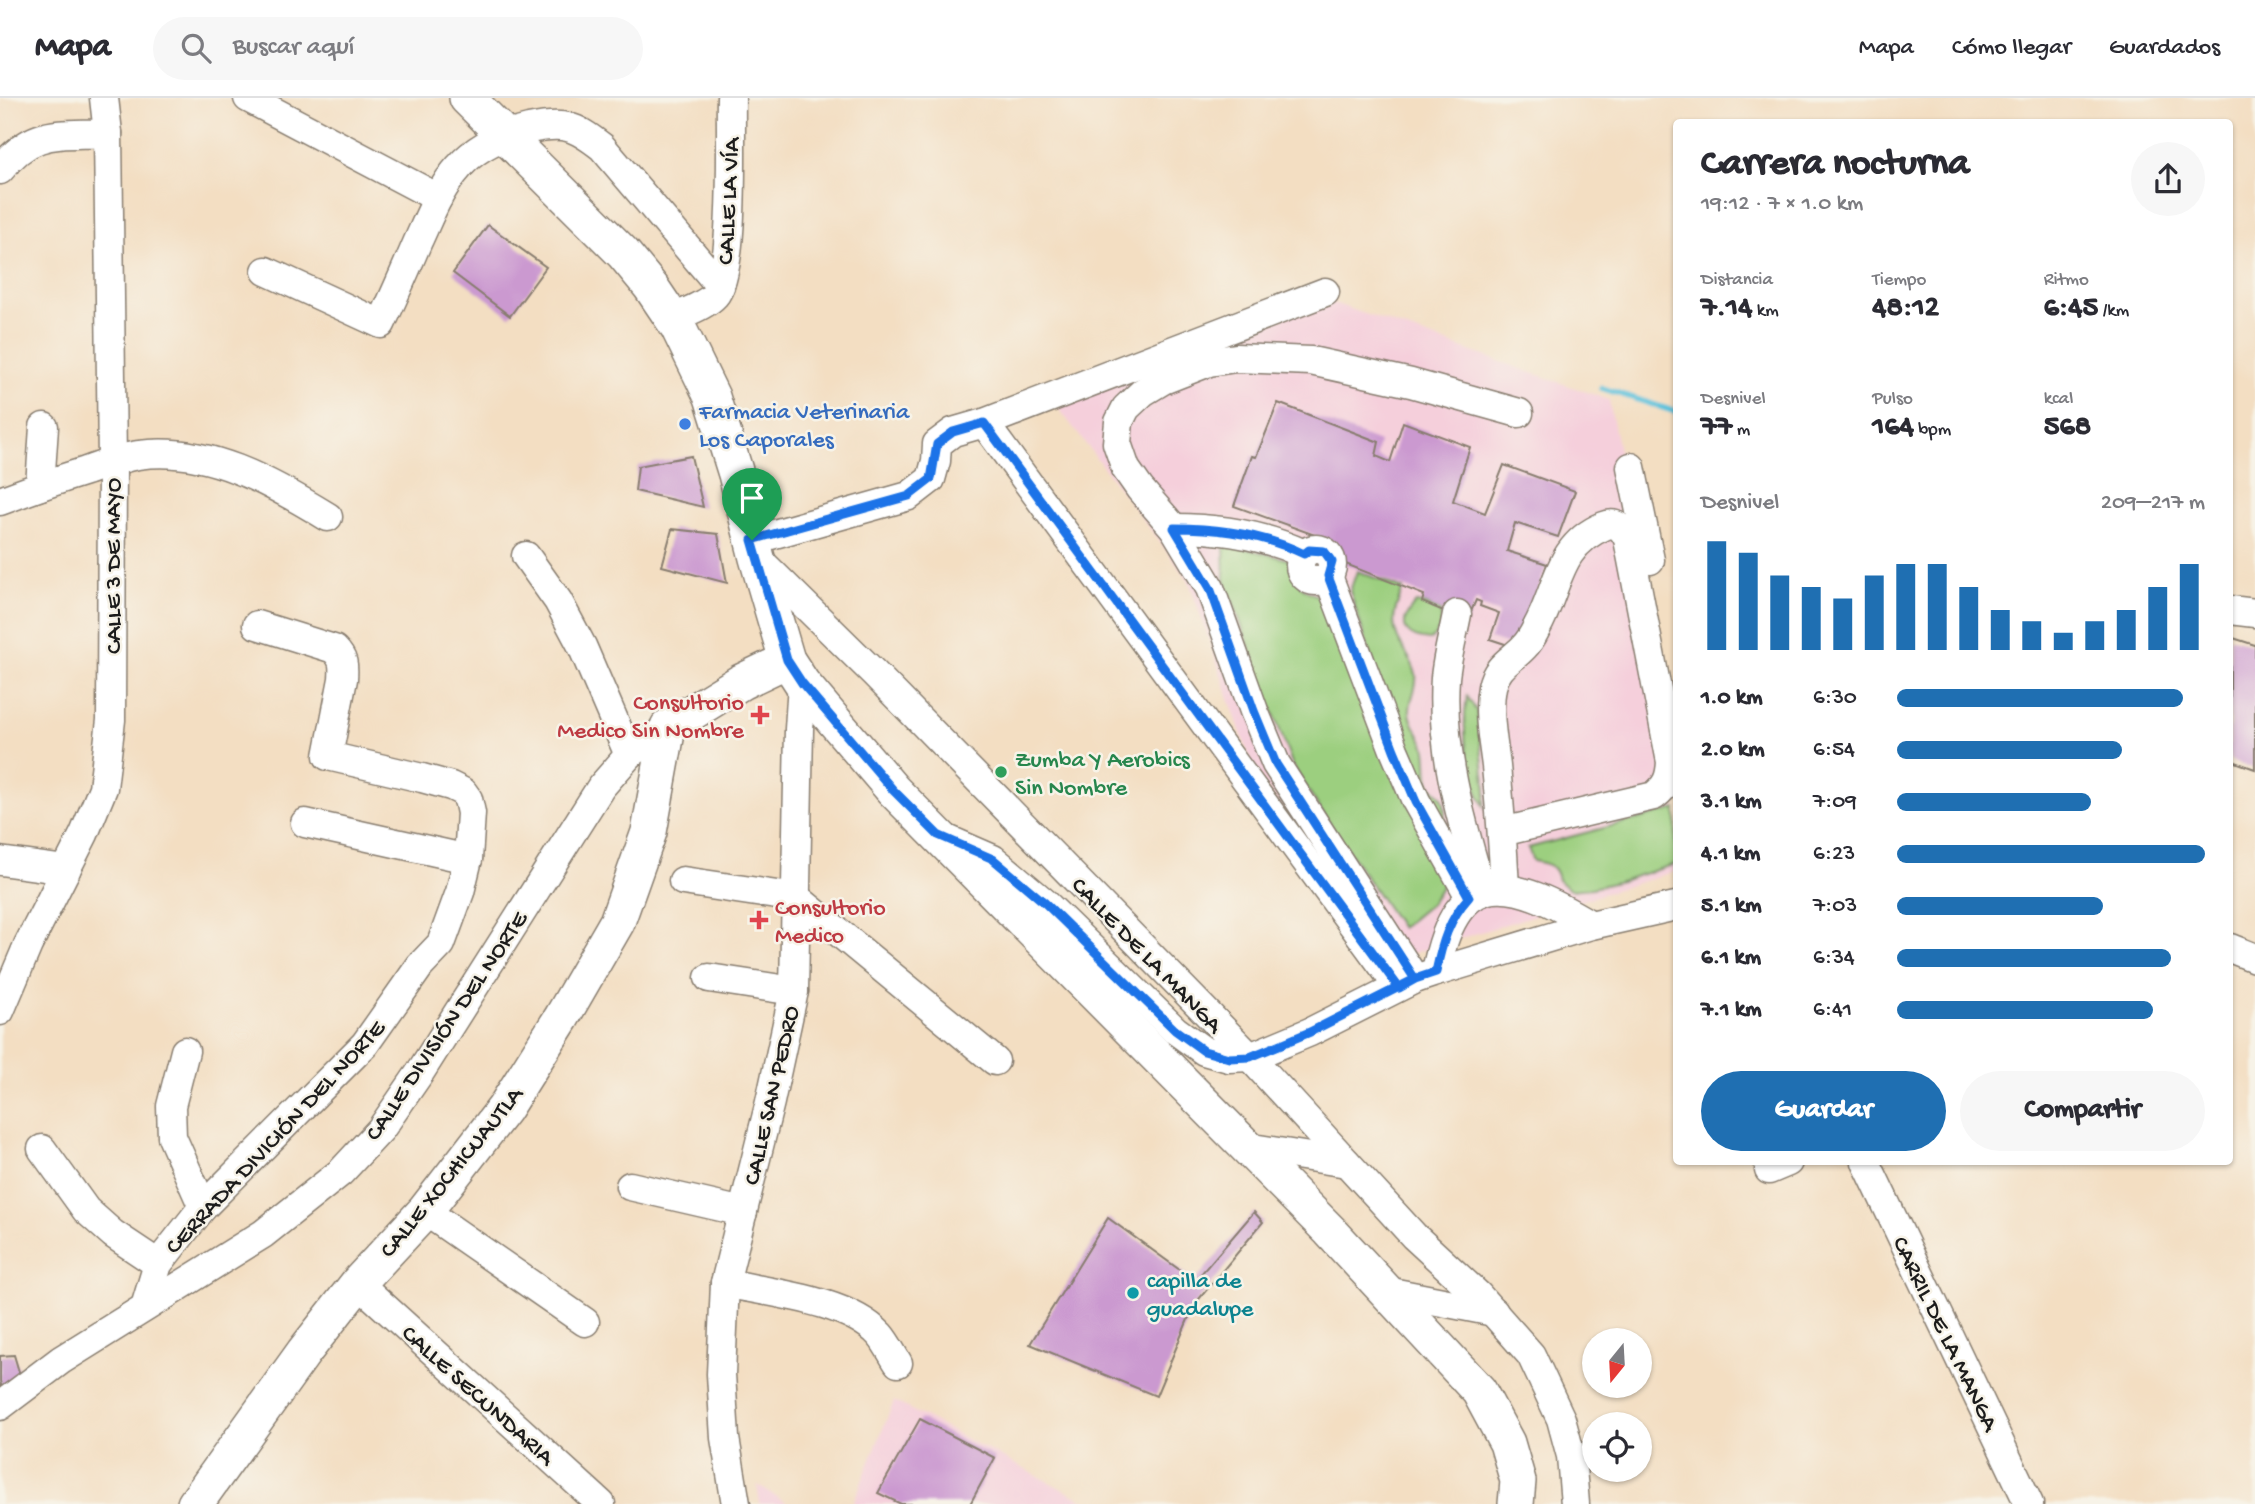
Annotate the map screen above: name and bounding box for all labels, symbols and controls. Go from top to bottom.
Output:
search box [153,17,643,80]
text: Mapa [35,29,111,67]
icon: search [177,29,215,67]
text: Buscar aquí [233,33,354,64]
text: Mapa [1859,34,1914,63]
text: Cómo llegar [1952,34,2071,63]
text: Guardados [2109,34,2220,63]
street label: CALLE LA VÍA [713,135,748,265]
button: share [2131,142,2205,216]
text: Carrera nocturna [1701,143,1969,187]
text: 19:12 · 7 × 1.0 km [1701,191,1863,218]
text: Distancia [1701,269,1773,292]
text: Tiempo [1872,269,1926,292]
text: Ritmo [2044,269,2089,292]
text: 7.14 [1701,292,1752,327]
text: 48:12 [1872,292,1939,327]
text: 6:45 [2044,292,2098,327]
text: km [1752,300,1779,323]
text: /km [2098,300,2129,323]
text: Desnivel [1701,388,1766,411]
text: Pulso [1872,388,1913,411]
text: kcal [2044,388,2073,411]
place label: Farmacia Veterinaria Los Caporales [698,399,910,456]
text: 77 [1701,411,1732,446]
text: 164 [1872,411,1914,446]
text: 568 [2044,411,2091,446]
marker: Farmacia Veterinaria Los Caporales [677,416,693,432]
text: m [1732,419,1750,442]
text: bpm [1914,419,1951,442]
pin [722,468,782,540]
street label: CALLE 3 DE MAYO [101,478,130,654]
icon: arrive [733,479,771,517]
text: Desnivel [1701,490,1779,517]
text: 209–217 m [2101,490,2205,517]
text: 1.0 km [1701,685,1763,712]
text: 6:30 [1813,685,1857,712]
place label: Consultorio Medico Sin Nombre [557,690,745,747]
marker: Consultorio Medico Sin Nombre [750,705,770,725]
text: 2.0 km [1701,737,1765,764]
text: 6:54 [1813,737,1855,764]
place label: Zumba Y Aerobics Sin Nombre [1015,747,1191,804]
marker: Zumba Y Aerobics Sin Nombre [993,764,1009,780]
text: 3.1 km [1701,789,1761,816]
text: 7:09 [1813,789,1857,816]
text: 4.1 km [1701,841,1760,868]
text: 6:23 [1813,841,1855,868]
street label: CALLE DE LA MANGA [1063,872,1229,1042]
text: 5.1 km [1701,893,1762,920]
text: 7:03 [1813,893,1857,920]
place label: Consultorio Medico [775,895,886,952]
street label: CALLE DIVISIÓN DEL NORTE [360,906,536,1147]
marker: Consultorio Medico [749,910,769,930]
text: 6.1 km [1701,945,1761,972]
text: 6:34 [1813,945,1855,972]
text: 7.1 km [1701,997,1762,1024]
text: 6:41 [1813,997,1852,1024]
street label: CALLE SAN PEDRO [739,1003,808,1188]
street label: CERRADA DIVICIÓN DEL NORTE [160,1014,394,1262]
button: Guardar [1701,1071,1946,1151]
button: Compartir [1960,1071,2205,1151]
street label: CALLE XOCHICUAUTLA [375,1080,532,1265]
street label: CARRIL DE LA MANGA [1884,1232,2004,1438]
place label: capilla de guadalupe [1147,1268,1254,1325]
marker: capilla de guadalupe [1125,1285,1141,1301]
street label: CALLE SECUNDARIA [394,1320,561,1474]
north arrow [1582,1328,1652,1398]
map controls [1582,1328,1652,1482]
button: locate [1582,1412,1652,1482]

